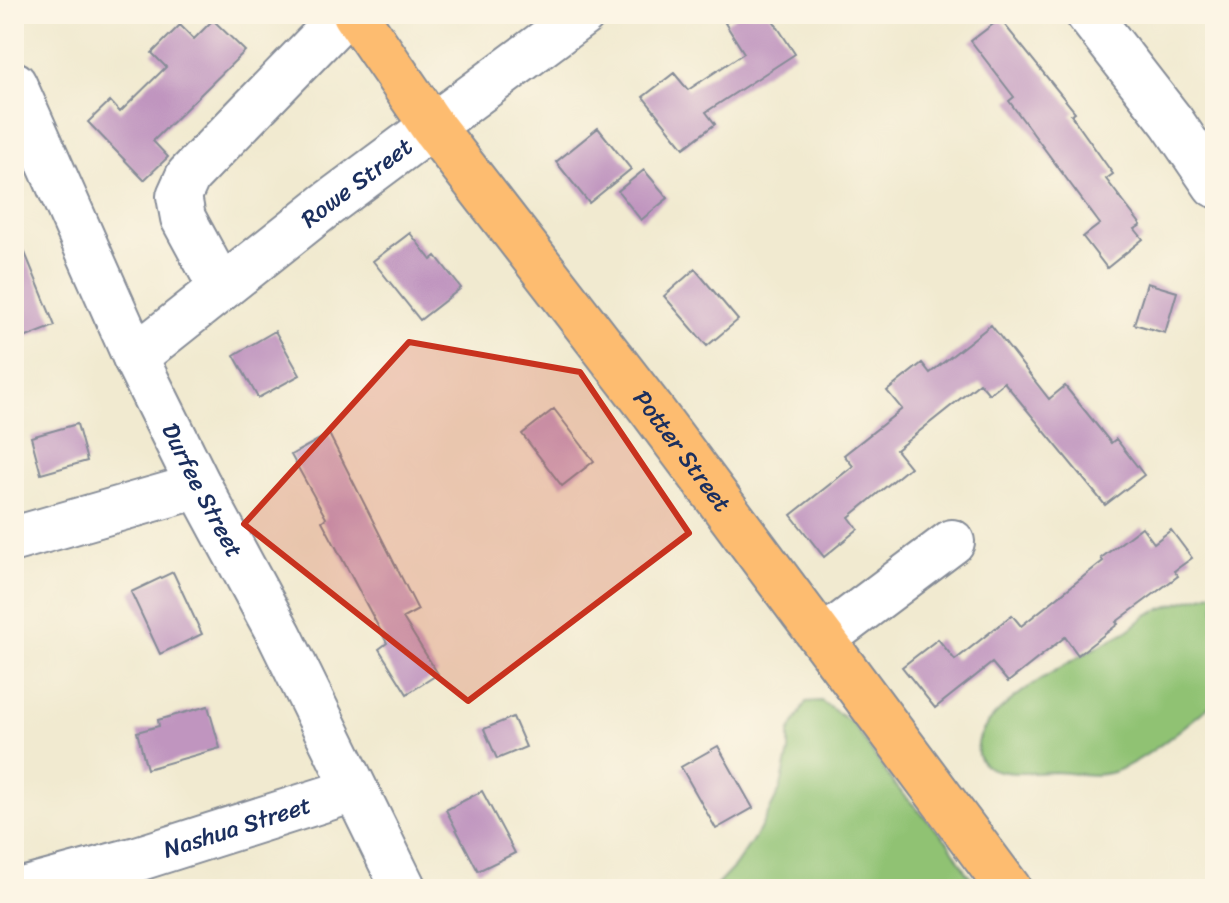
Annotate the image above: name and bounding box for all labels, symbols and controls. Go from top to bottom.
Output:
street label: Rowe Street [291,126,422,239]
street label: Potter Street [622,380,742,522]
street label: Durfee Street [150,415,255,566]
street label: Nashua Street [158,784,316,870]

